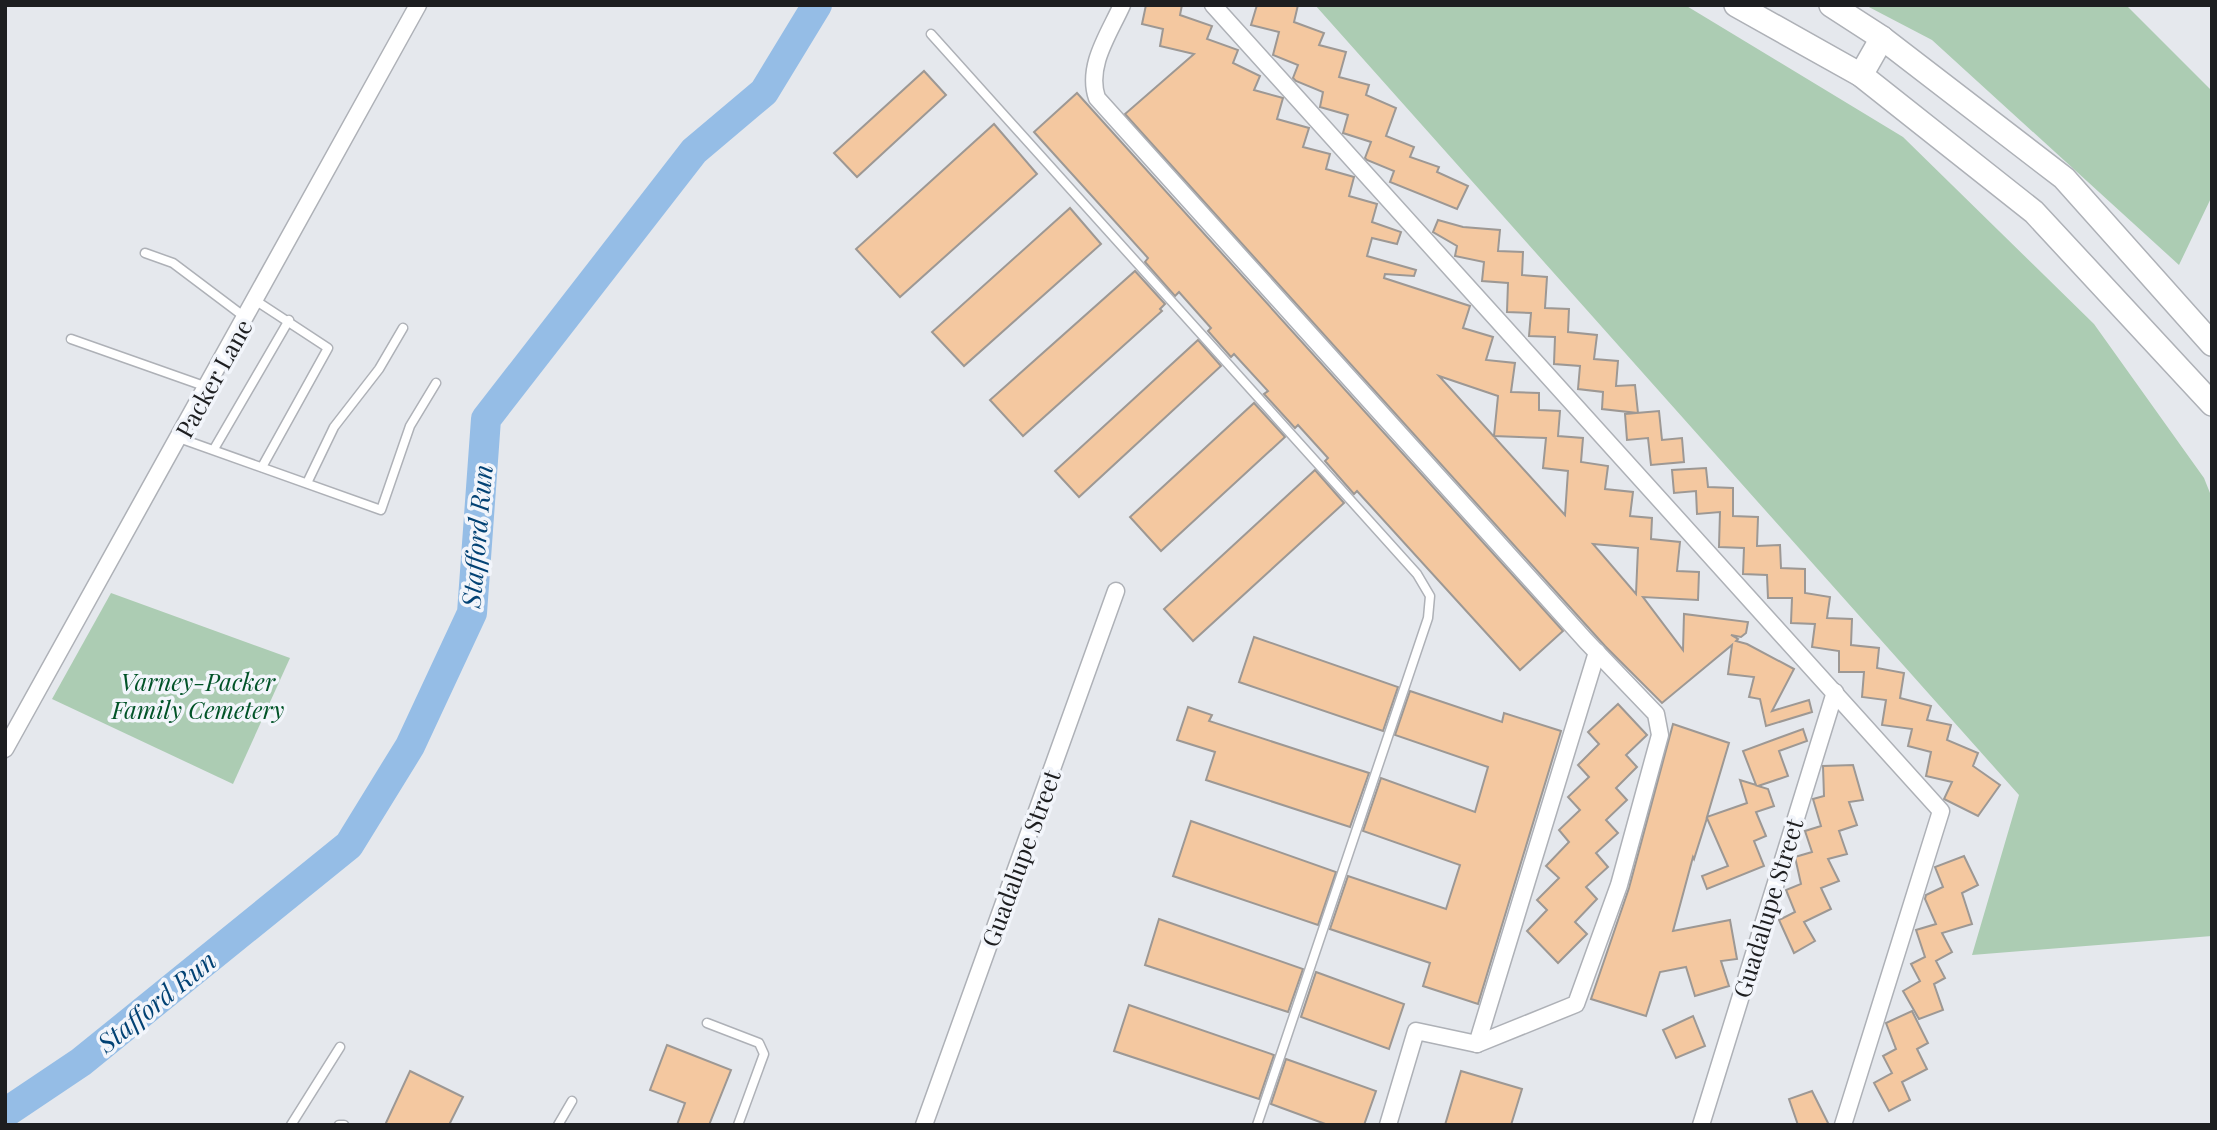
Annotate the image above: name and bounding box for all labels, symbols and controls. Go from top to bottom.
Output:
street label: Packer Lane [167,313,259,443]
water label: Stafford Run [452,463,500,610]
park label: Varney-Packer Family Cemetery [111,665,284,725]
street label: Guadalupe Street [973,765,1067,951]
street label: Guadalupe Street [1725,814,1810,1002]
water label: Stafford Run [88,942,223,1060]

